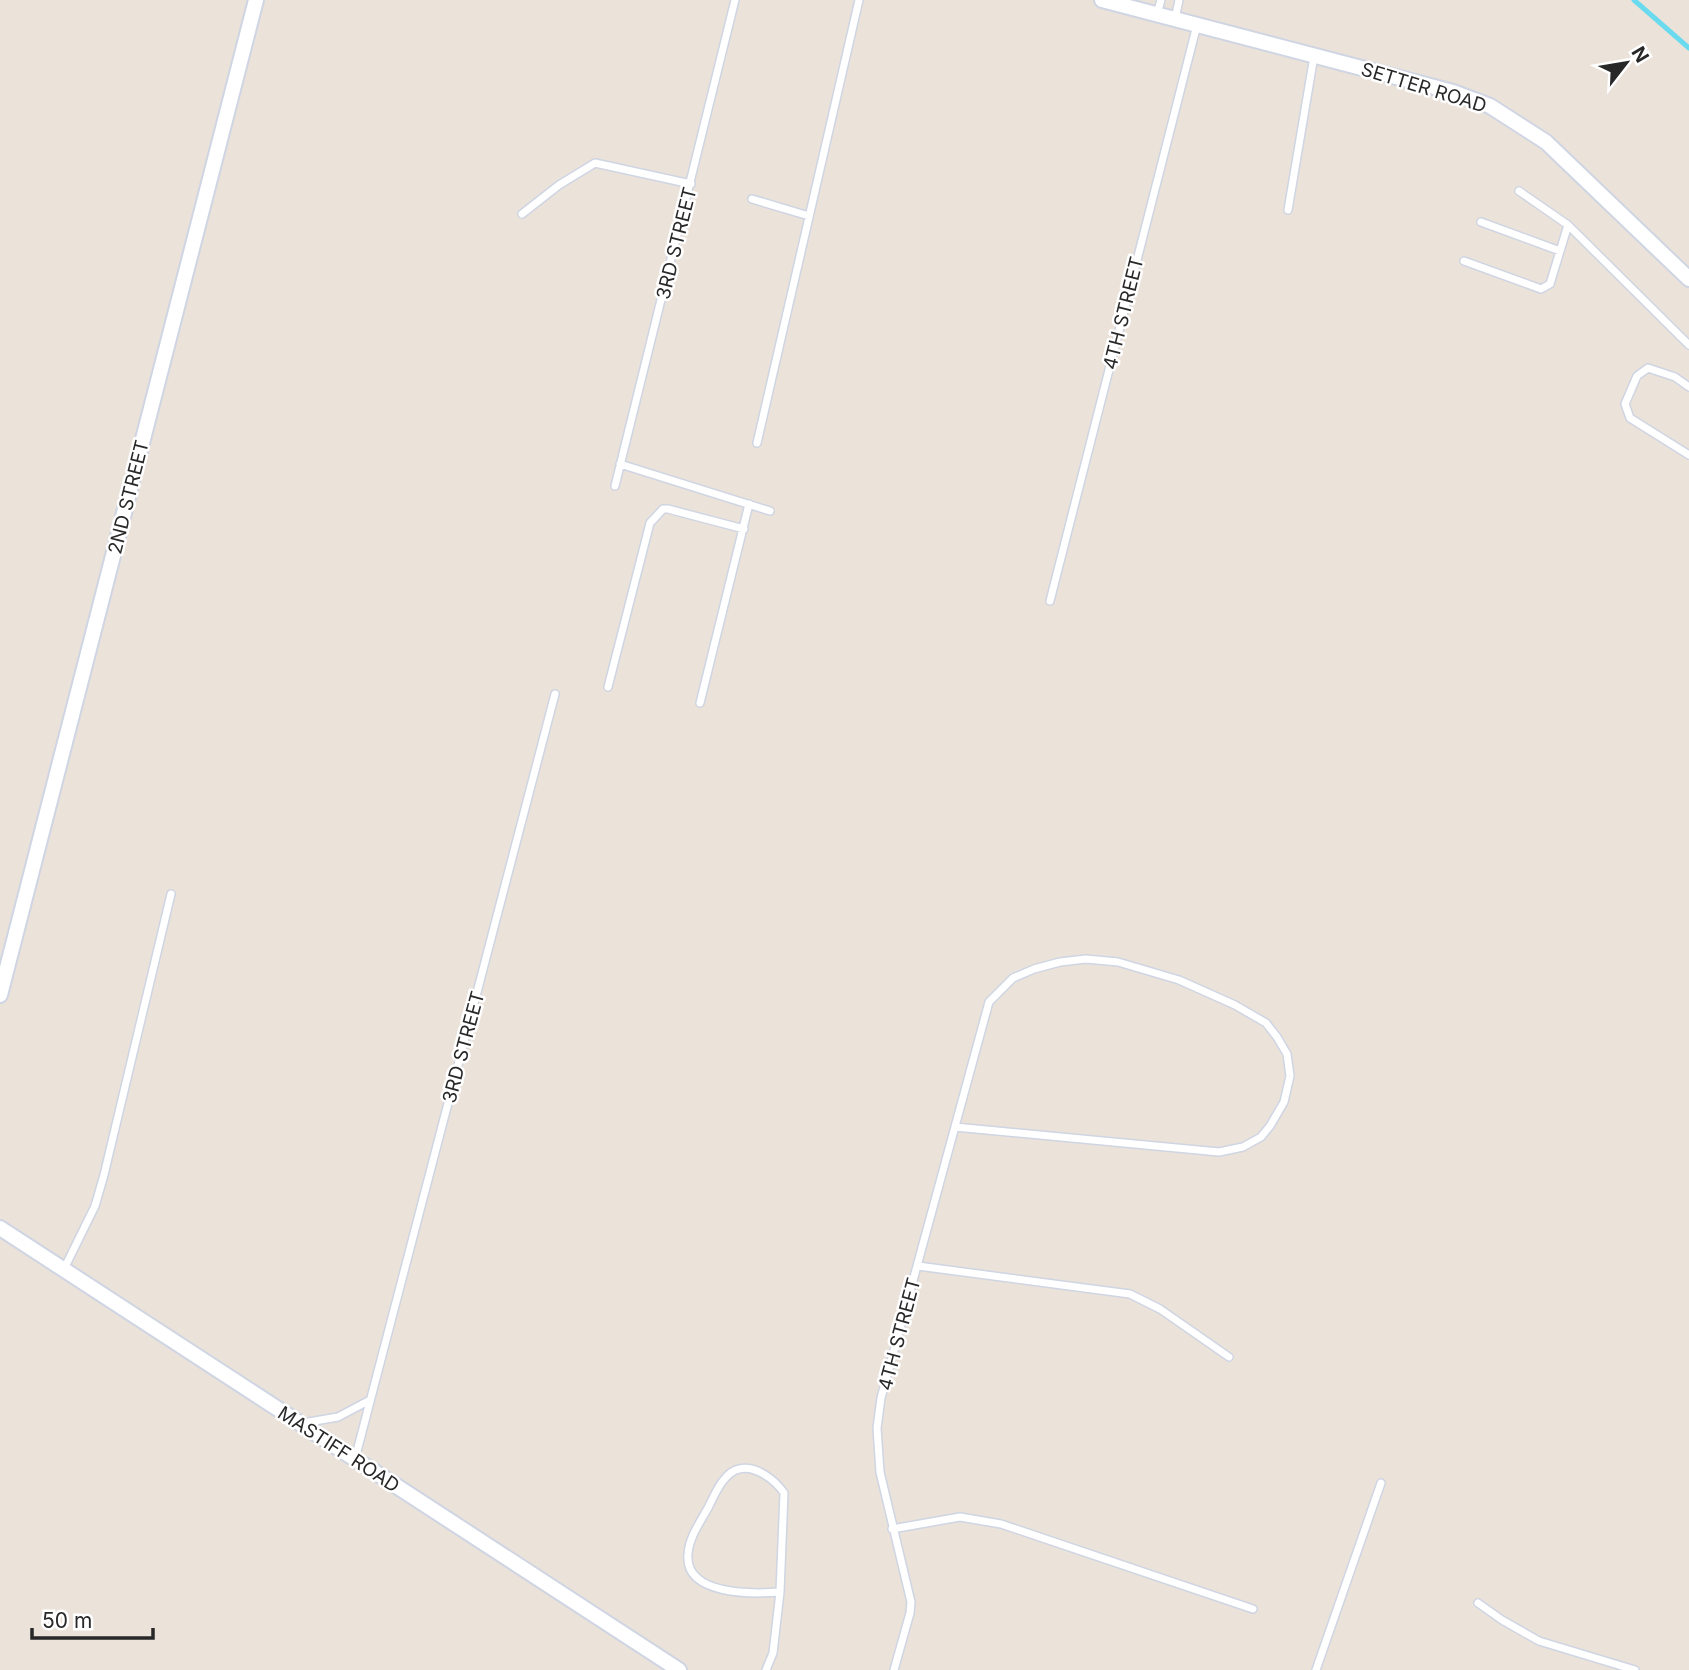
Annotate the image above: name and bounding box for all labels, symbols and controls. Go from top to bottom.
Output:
north arrow [1591,28,1661,98]
text: N [1627,42,1654,67]
street label: SETTER ROAD [1358,57,1489,117]
street label: 3RD STREET [651,185,702,302]
street label: 4TH STREET [1098,254,1149,372]
street label: 2ND STREET [103,438,154,557]
street label: 3RD STREET [438,989,489,1106]
street label: 4TH STREET [873,1275,926,1393]
street label: MASTIFF ROAD [274,1402,404,1497]
scale bar [32,1596,152,1640]
text: 50 m [42,1608,92,1633]

